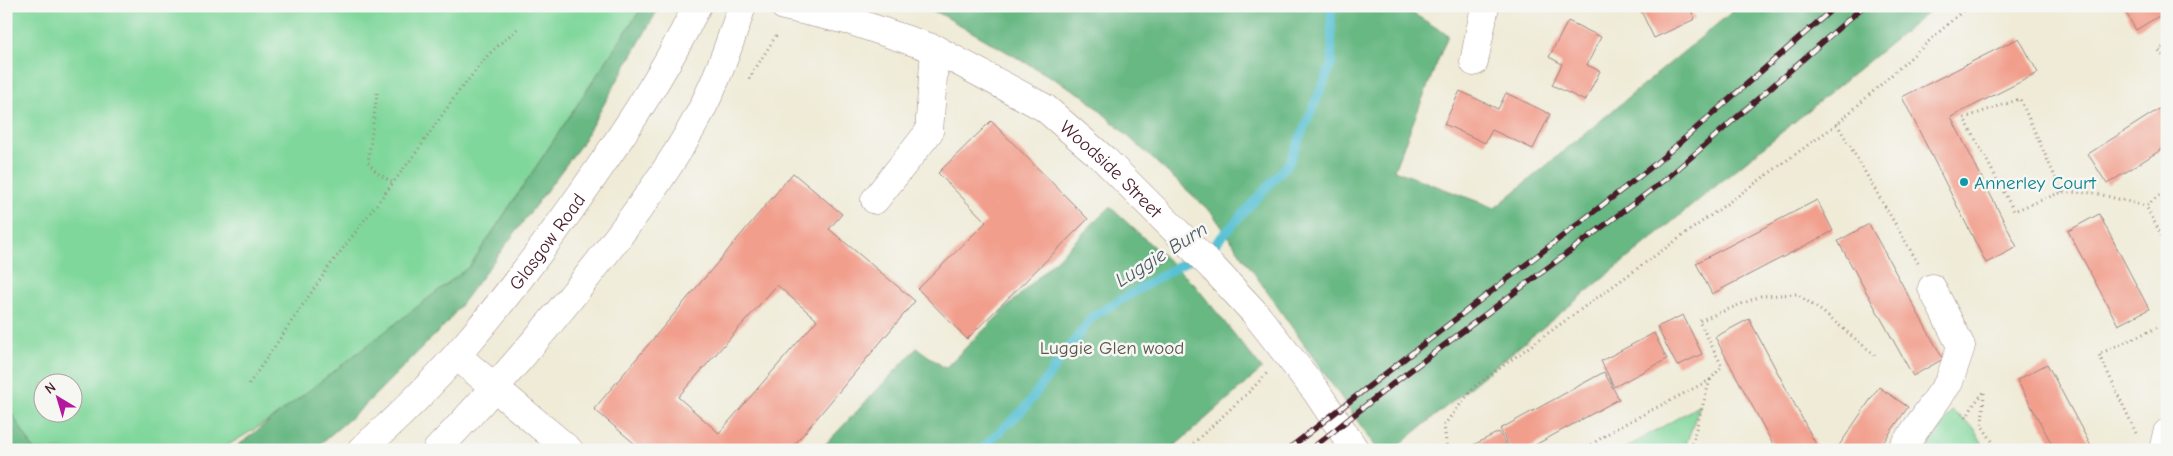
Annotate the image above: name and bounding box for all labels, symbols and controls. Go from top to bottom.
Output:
street label: Woodside Street [1055,116,1167,223]
place label: Annerley Court [1974,172,2097,194]
marker: Annerley Court [1958,176,1970,188]
street label: Glasgow Road [505,189,590,294]
water label: Luggie Burn [1111,217,1212,292]
park label: Luggie Glen wood [1040,337,1184,359]
north arrow [32,374,82,424]
text: N [41,379,59,398]

